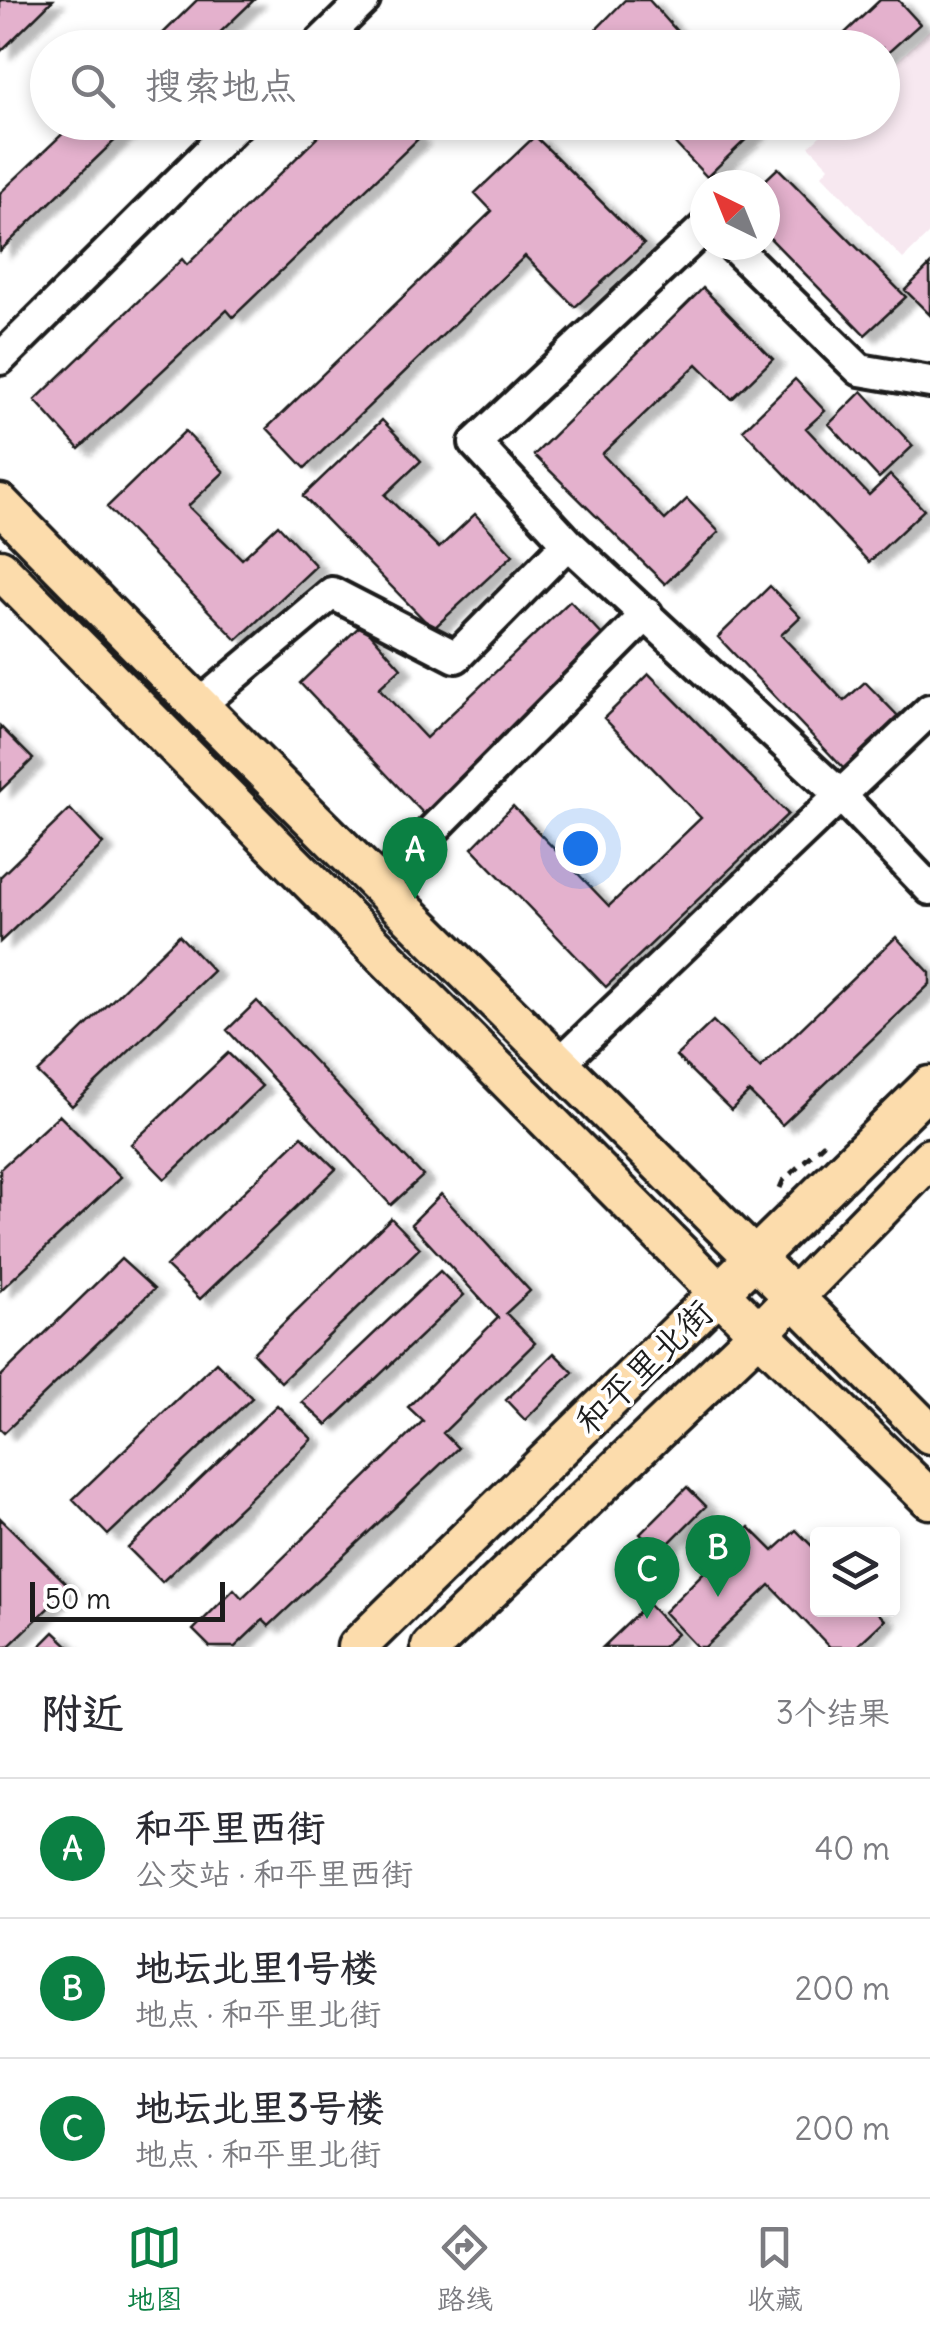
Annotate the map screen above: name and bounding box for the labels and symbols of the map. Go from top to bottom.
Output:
north arrow [690,170,780,260]
pin: A [382,816,448,899]
your location [555,823,606,874]
street label: 和平里北街 [565,1290,722,1443]
pin: B [686,1514,750,1597]
pin: C [614,1536,680,1619]
scale bar [30,1577,225,1622]

